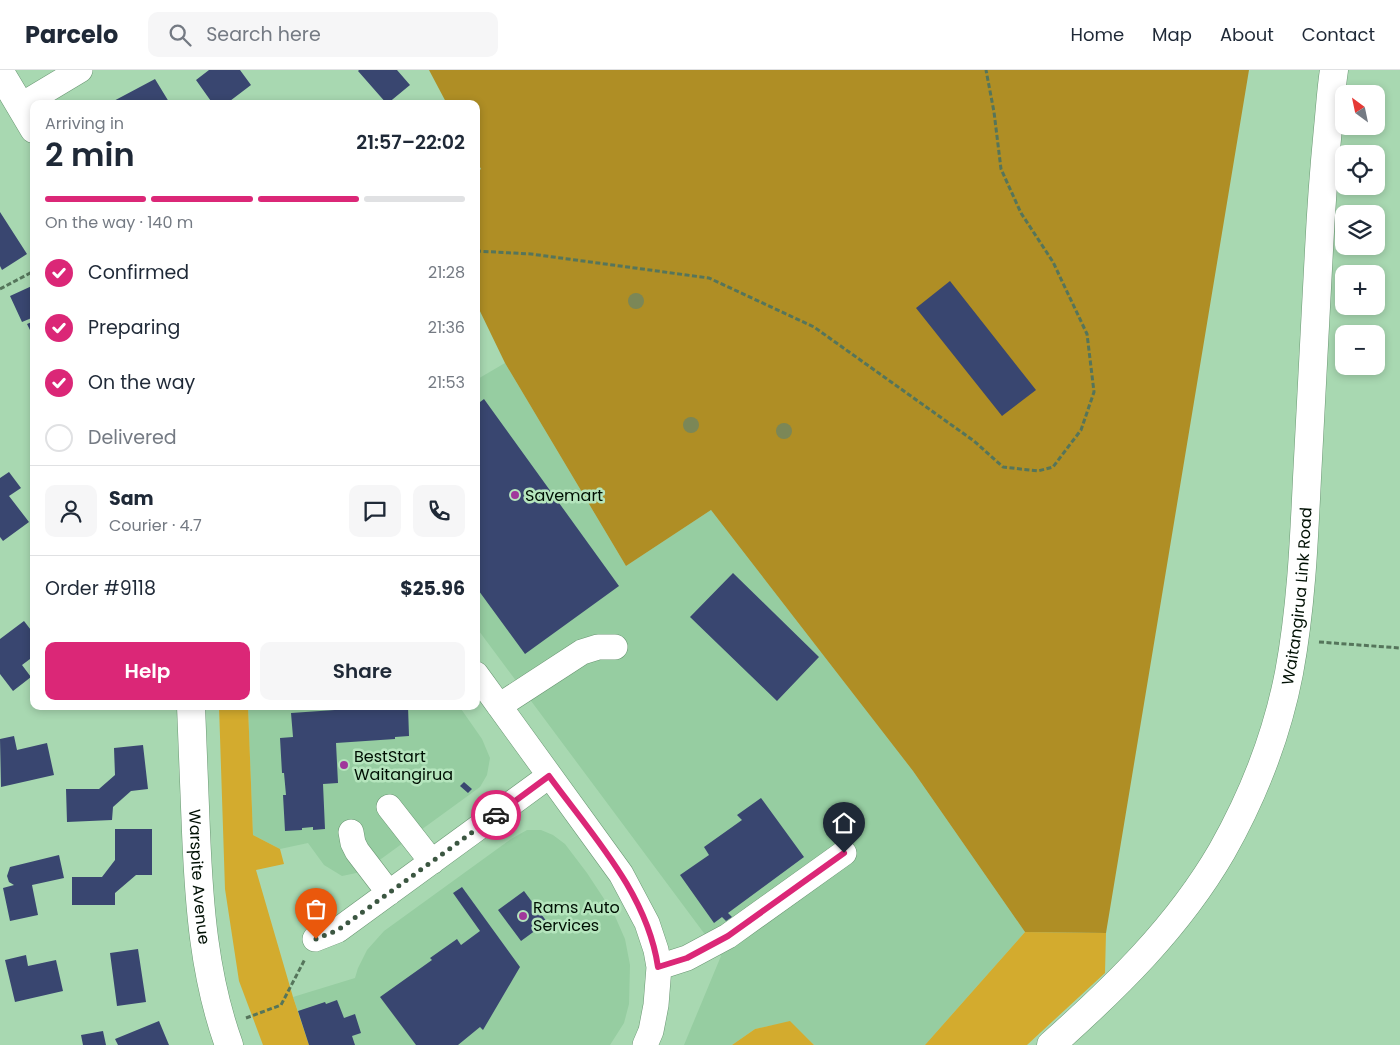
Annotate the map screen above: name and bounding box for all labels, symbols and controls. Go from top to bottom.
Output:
search box [148,12,498,57]
text: Parcelo [25,18,118,51]
icon: search [166,21,194,49]
text: Search here [206,21,321,48]
text: Home [1070,22,1124,47]
text: Map [1152,22,1192,47]
text: About [1220,22,1274,47]
text: Contact [1302,22,1375,47]
north arrow [1335,85,1385,135]
map controls [1335,85,1385,375]
text: Arriving in [45,112,124,135]
text: 21:57–22:02 [356,129,465,156]
text: 2 min [45,132,135,177]
button: locate [1335,145,1385,195]
button: layers [1335,205,1385,255]
text: On the way · 140 m [45,211,193,234]
icon: check [45,259,73,287]
text: Confirmed [88,259,189,286]
text: 21:28 [428,261,465,284]
button: + [1335,265,1385,315]
icon: check [45,314,73,342]
text: Preparing [88,314,180,341]
text: 21:36 [428,316,465,339]
button: − [1335,325,1385,375]
icon: check [45,369,73,397]
text: On the way [88,369,195,396]
text: 21:53 [428,371,465,394]
text: Delivered [88,424,177,451]
place label: Savemart [525,484,603,507]
button: person [45,485,97,537]
text: Sam [109,485,154,512]
button: chat [349,485,401,537]
button: phone [413,485,465,537]
marker: Savemart [509,489,521,501]
street label: Waitangirua Link Road [1276,507,1318,687]
text: Courier · 4.7 [109,514,202,537]
text: Order #9118 [45,575,156,602]
text: $25.96 [400,575,465,602]
button: Help [45,642,250,700]
button: Share [260,642,465,700]
place label: BestStart Waitangirua [354,745,453,786]
marker: BestStart Waitangirua [338,759,350,771]
courier [471,790,521,840]
icon: car [482,801,510,829]
pin [823,802,865,853]
street label: Warspite Avenue [183,809,216,946]
icon: home [830,809,858,837]
pin [295,888,337,939]
icon: bag [302,895,330,923]
place label: Rams Auto Services [533,896,620,937]
marker: Rams Auto Services [517,910,529,922]

